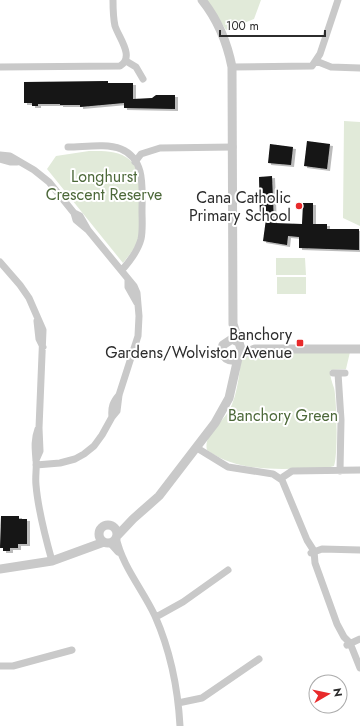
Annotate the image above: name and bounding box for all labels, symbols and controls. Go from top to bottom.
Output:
scale bar [220,12,325,38]
text: 100 m [226,17,259,35]
park label: Longhurst Crescent Reserve [46,165,162,206]
place label: Cana Catholic Primary School [189,186,291,227]
marker: Cana Catholic Primary School [294,201,304,211]
place label: Banchory Gardens/Wolviston Avenue [105,323,293,364]
marker: Banchory Gardens/Wolviston Avenue [295,338,305,348]
park label: Banchory Green [228,404,338,427]
north arrow [308,674,348,714]
text: N [329,687,346,698]

